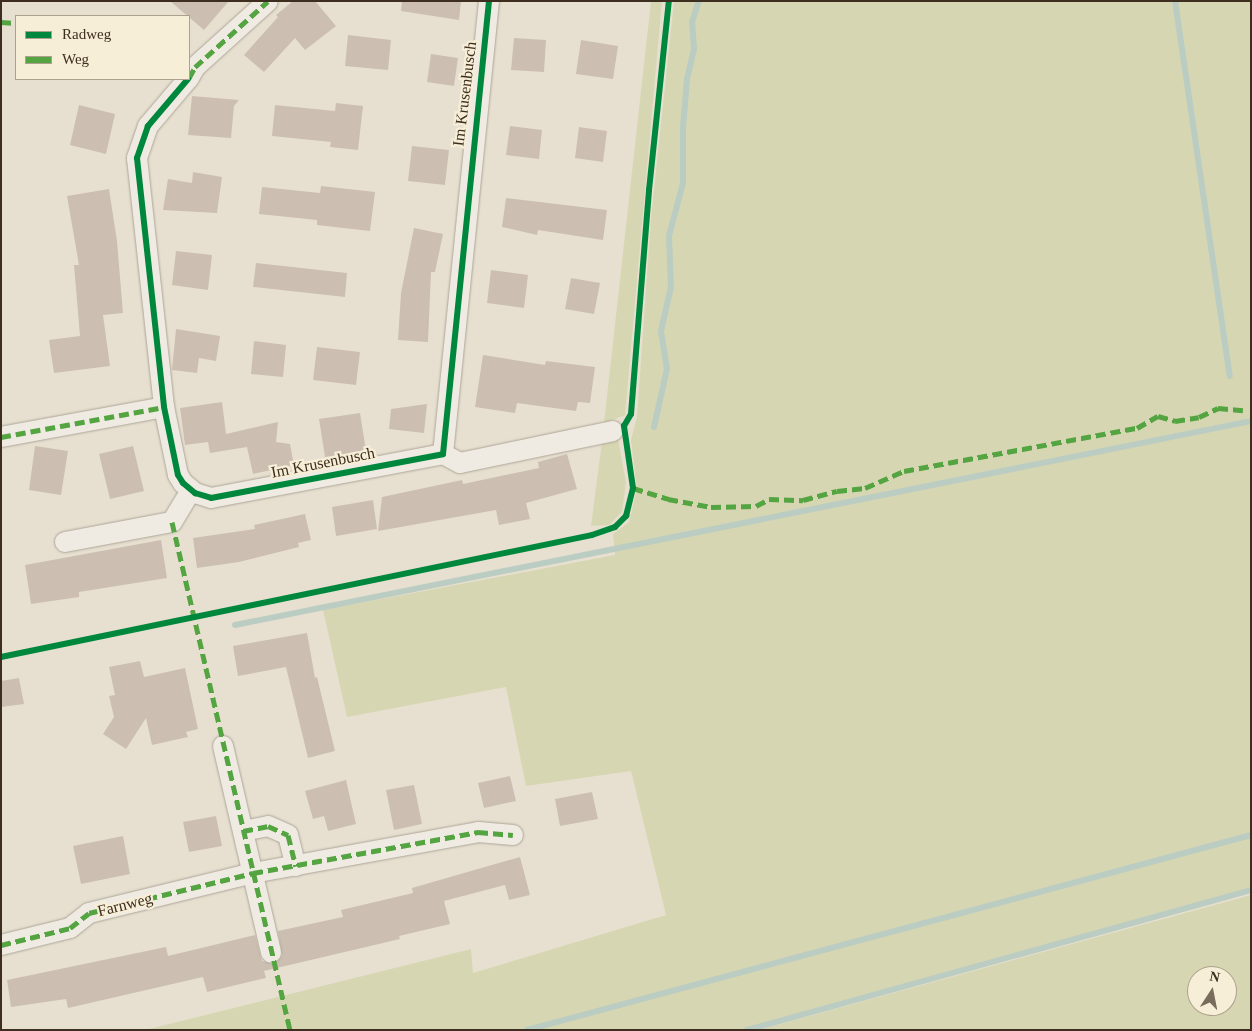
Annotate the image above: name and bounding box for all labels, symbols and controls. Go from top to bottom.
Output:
legend [15,15,190,80]
text: Radweg [62,26,111,42]
street label: Im Krusenbusch [449,41,481,147]
text: Weg [62,51,89,67]
street label: Im Krusenbusch [269,444,377,482]
street label: Farnweg [96,889,154,921]
north arrow [1187,966,1237,1016]
text: N [1208,968,1221,985]

